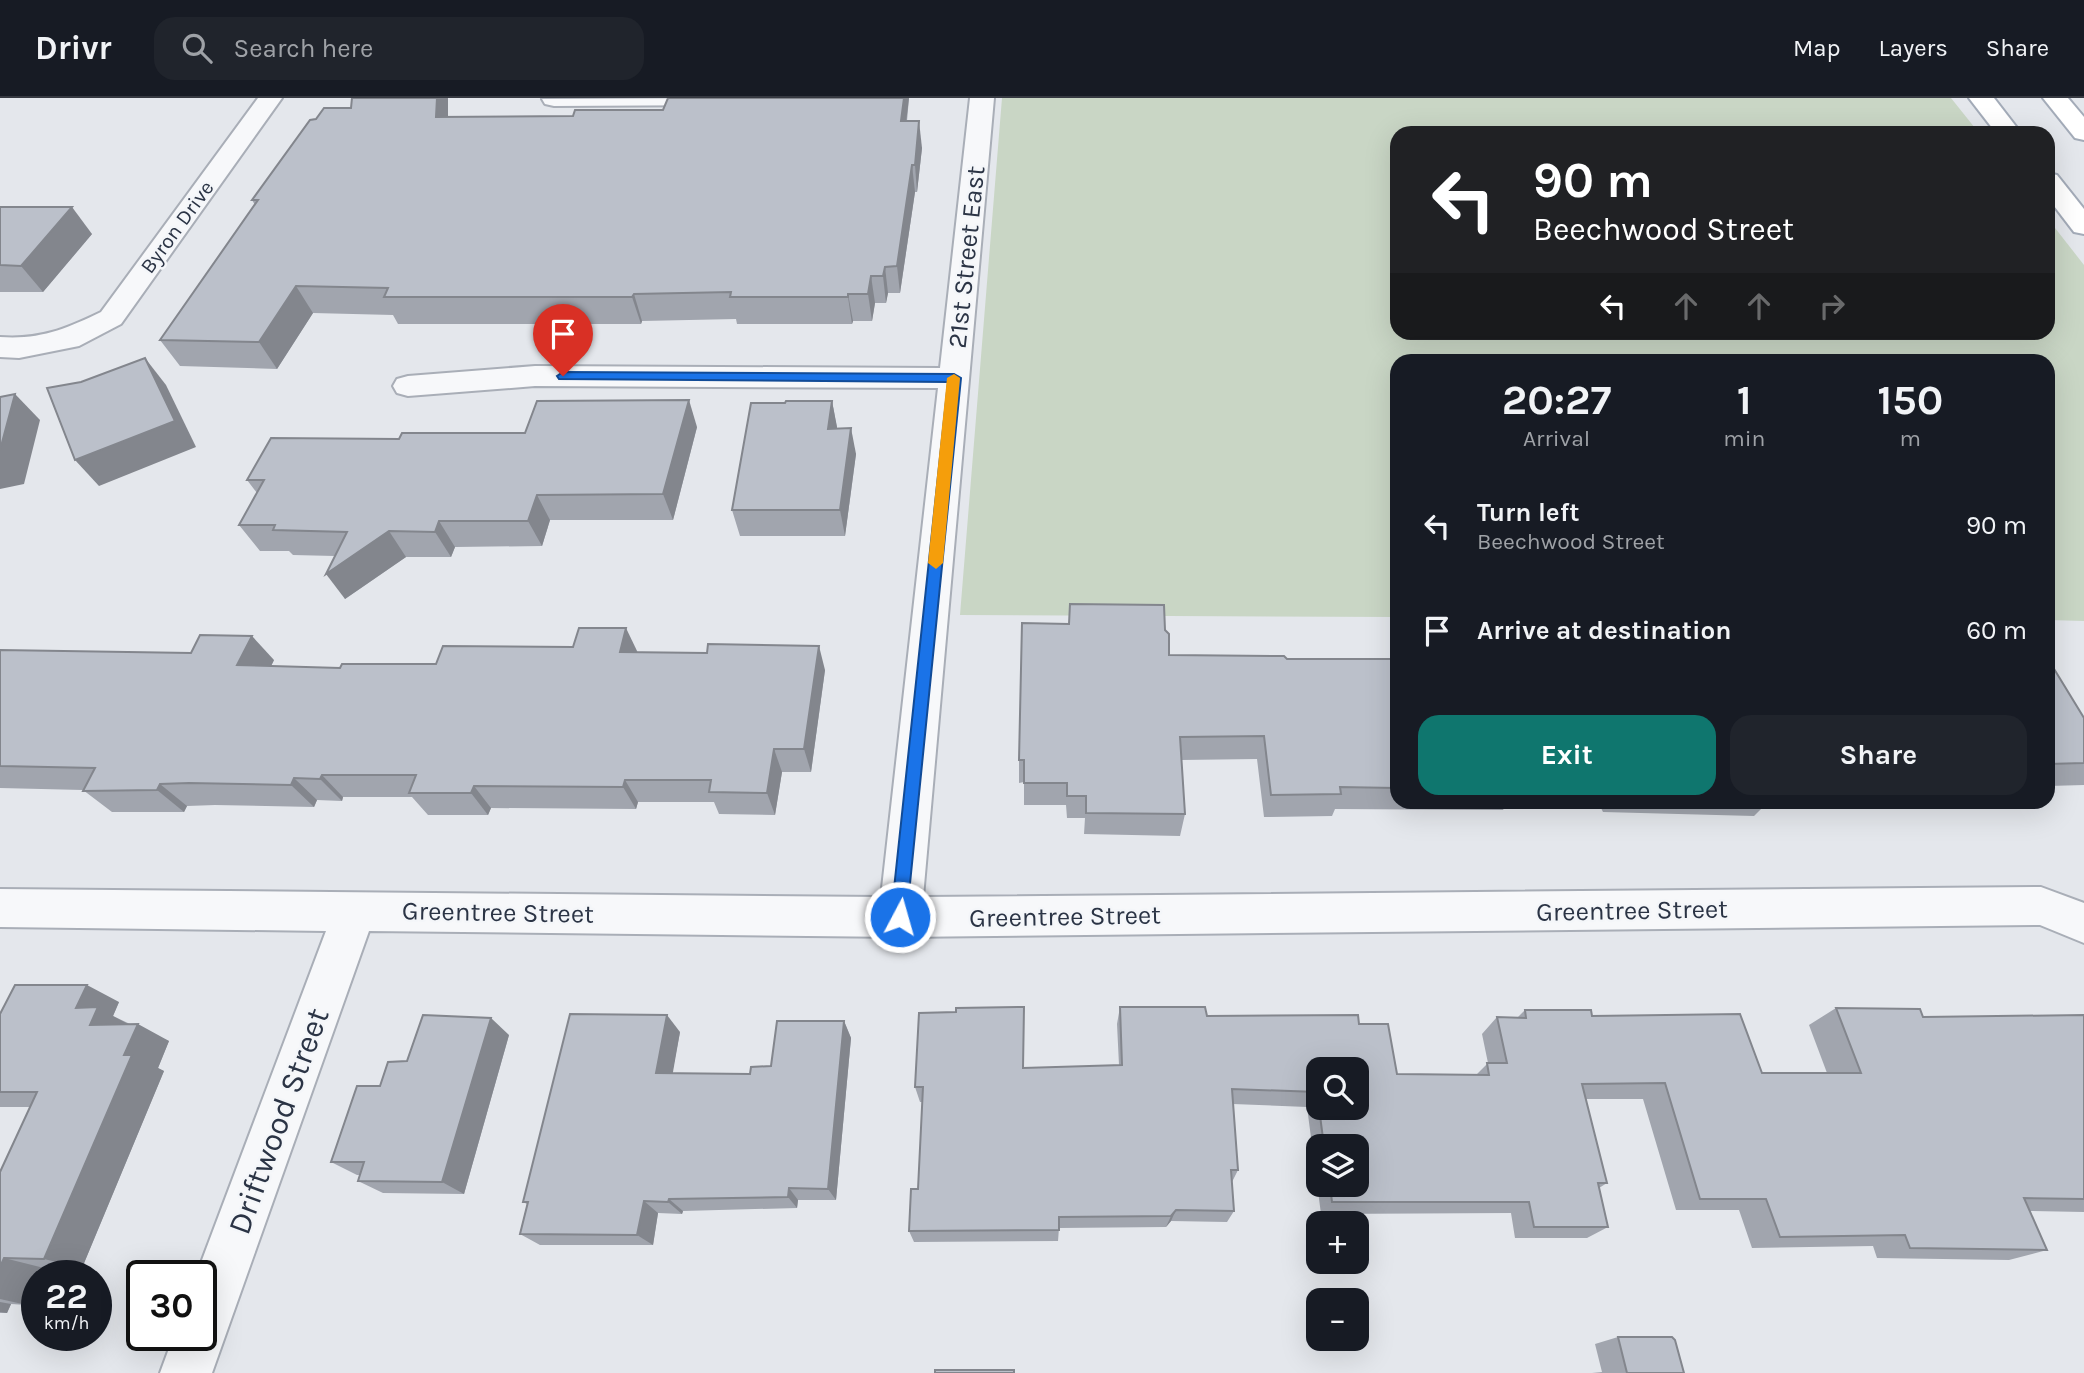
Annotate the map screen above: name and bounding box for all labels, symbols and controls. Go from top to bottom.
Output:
search box [154,17,644,80]
text: Drivr [35,29,112,67]
icon: search [178,29,216,67]
text: Search here [234,33,373,64]
text: Map [1793,34,1841,62]
text: Layers [1879,34,1948,62]
text: Share [1986,34,2049,62]
text: 90 m [1533,152,1653,209]
icon: left [1418,154,1509,245]
street label: 21st Street East [942,164,992,350]
street label: Byron Drive [135,176,219,278]
text: Beechwood Street [1533,211,1794,248]
icon: left [1594,287,1632,325]
icon: ahead [1667,287,1705,325]
icon: ahead [1740,287,1778,325]
icon: right [1813,287,1851,325]
pin [533,304,593,376]
icon: arrive [544,315,582,353]
text: 20:27 [1502,375,1611,425]
text: 1 [1737,375,1752,425]
text: 150 [1877,375,1943,425]
text: Arrival [1523,425,1590,452]
text: min [1723,425,1765,452]
text: m [1899,425,1921,452]
text: Turn left [1477,497,1579,528]
icon: left [1418,507,1456,545]
text: 90 m [1966,510,2027,541]
text: Beechwood Street [1477,528,1665,555]
icon: arrive [1418,612,1456,650]
text: Arrive at destination [1477,615,1731,646]
text: 60 m [1966,615,2027,646]
button: Exit [1418,715,1716,795]
button: Share [1730,715,2027,795]
position arrow [863,880,937,954]
street label: Greentree Street [1536,893,1728,928]
street label: Greentree Street [402,895,594,930]
street label: Greentree Street [969,899,1161,934]
street label: Driftwood Street [220,1003,337,1239]
map controls [1306,1057,1369,1351]
button: search [1306,1057,1369,1120]
button: layers [1306,1134,1369,1197]
button: + [1306,1211,1369,1274]
speed limit sign: 30 [126,1260,217,1351]
text: 22 [45,1276,88,1317]
button: − [1306,1288,1369,1351]
text: km/h [44,1312,89,1334]

